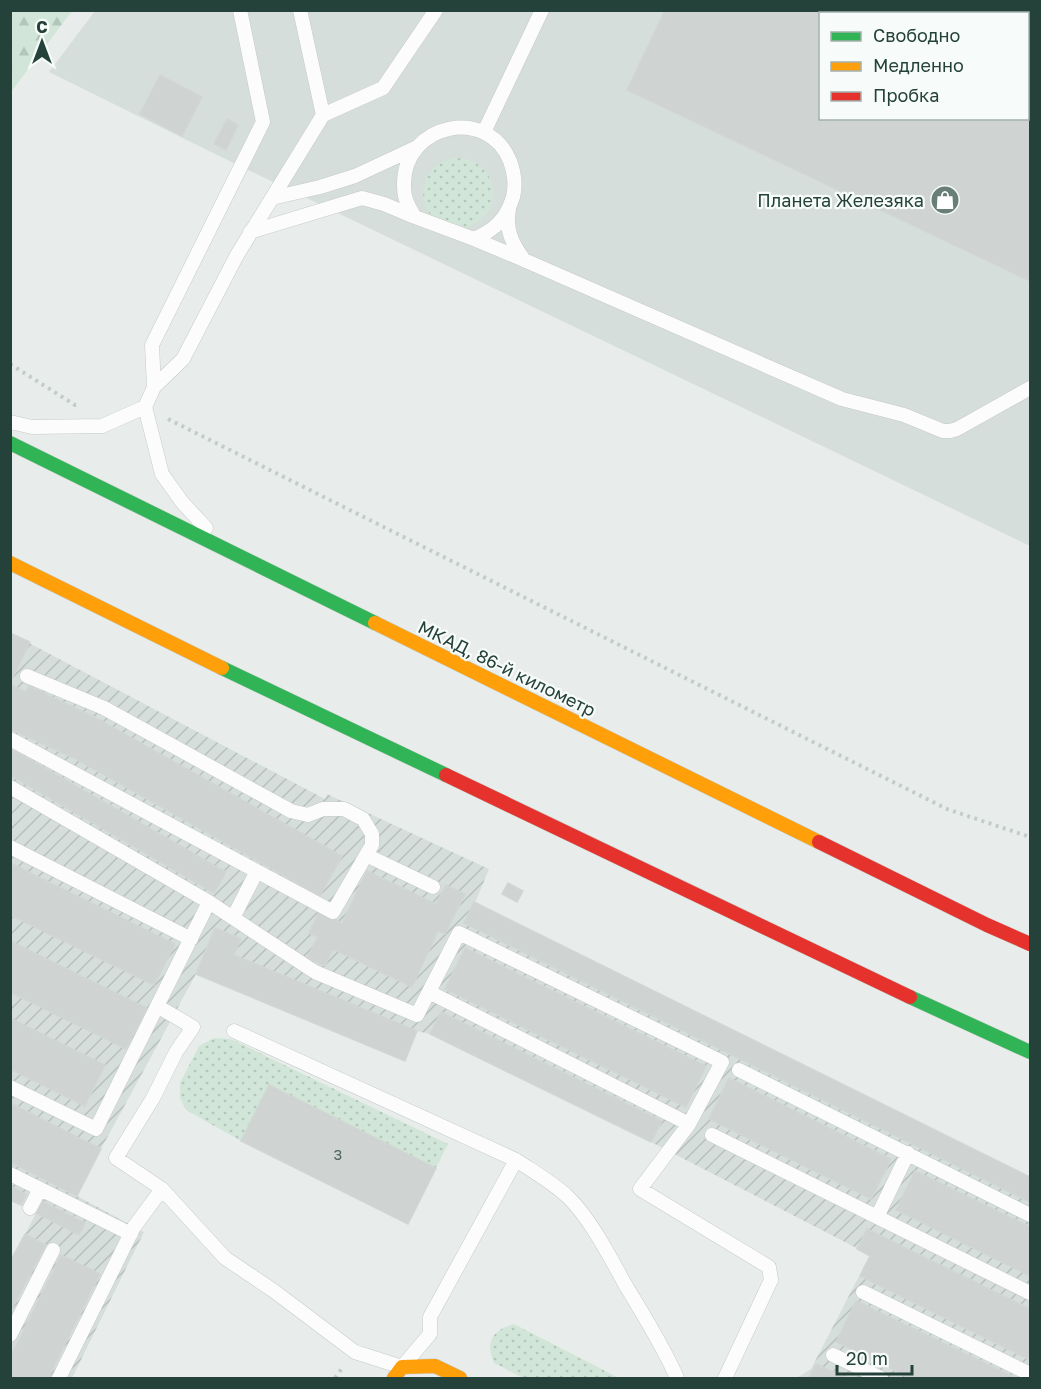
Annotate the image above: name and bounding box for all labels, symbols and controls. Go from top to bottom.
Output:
north arrow [12,12,72,72]
legend [819,12,1029,120]
text: С [36,17,48,37]
text: Свободно [873,24,960,46]
text: Медленно [873,54,964,76]
text: Пробка [873,84,939,106]
shop icon: Планета Железяка [929,184,961,216]
place label: Планета Железяка [757,189,924,211]
street label: МКАД, 86-й километр [415,615,599,721]
house number: 3 [334,1145,342,1163]
scale bar [837,1338,912,1376]
text: 20 m [846,1347,888,1369]

